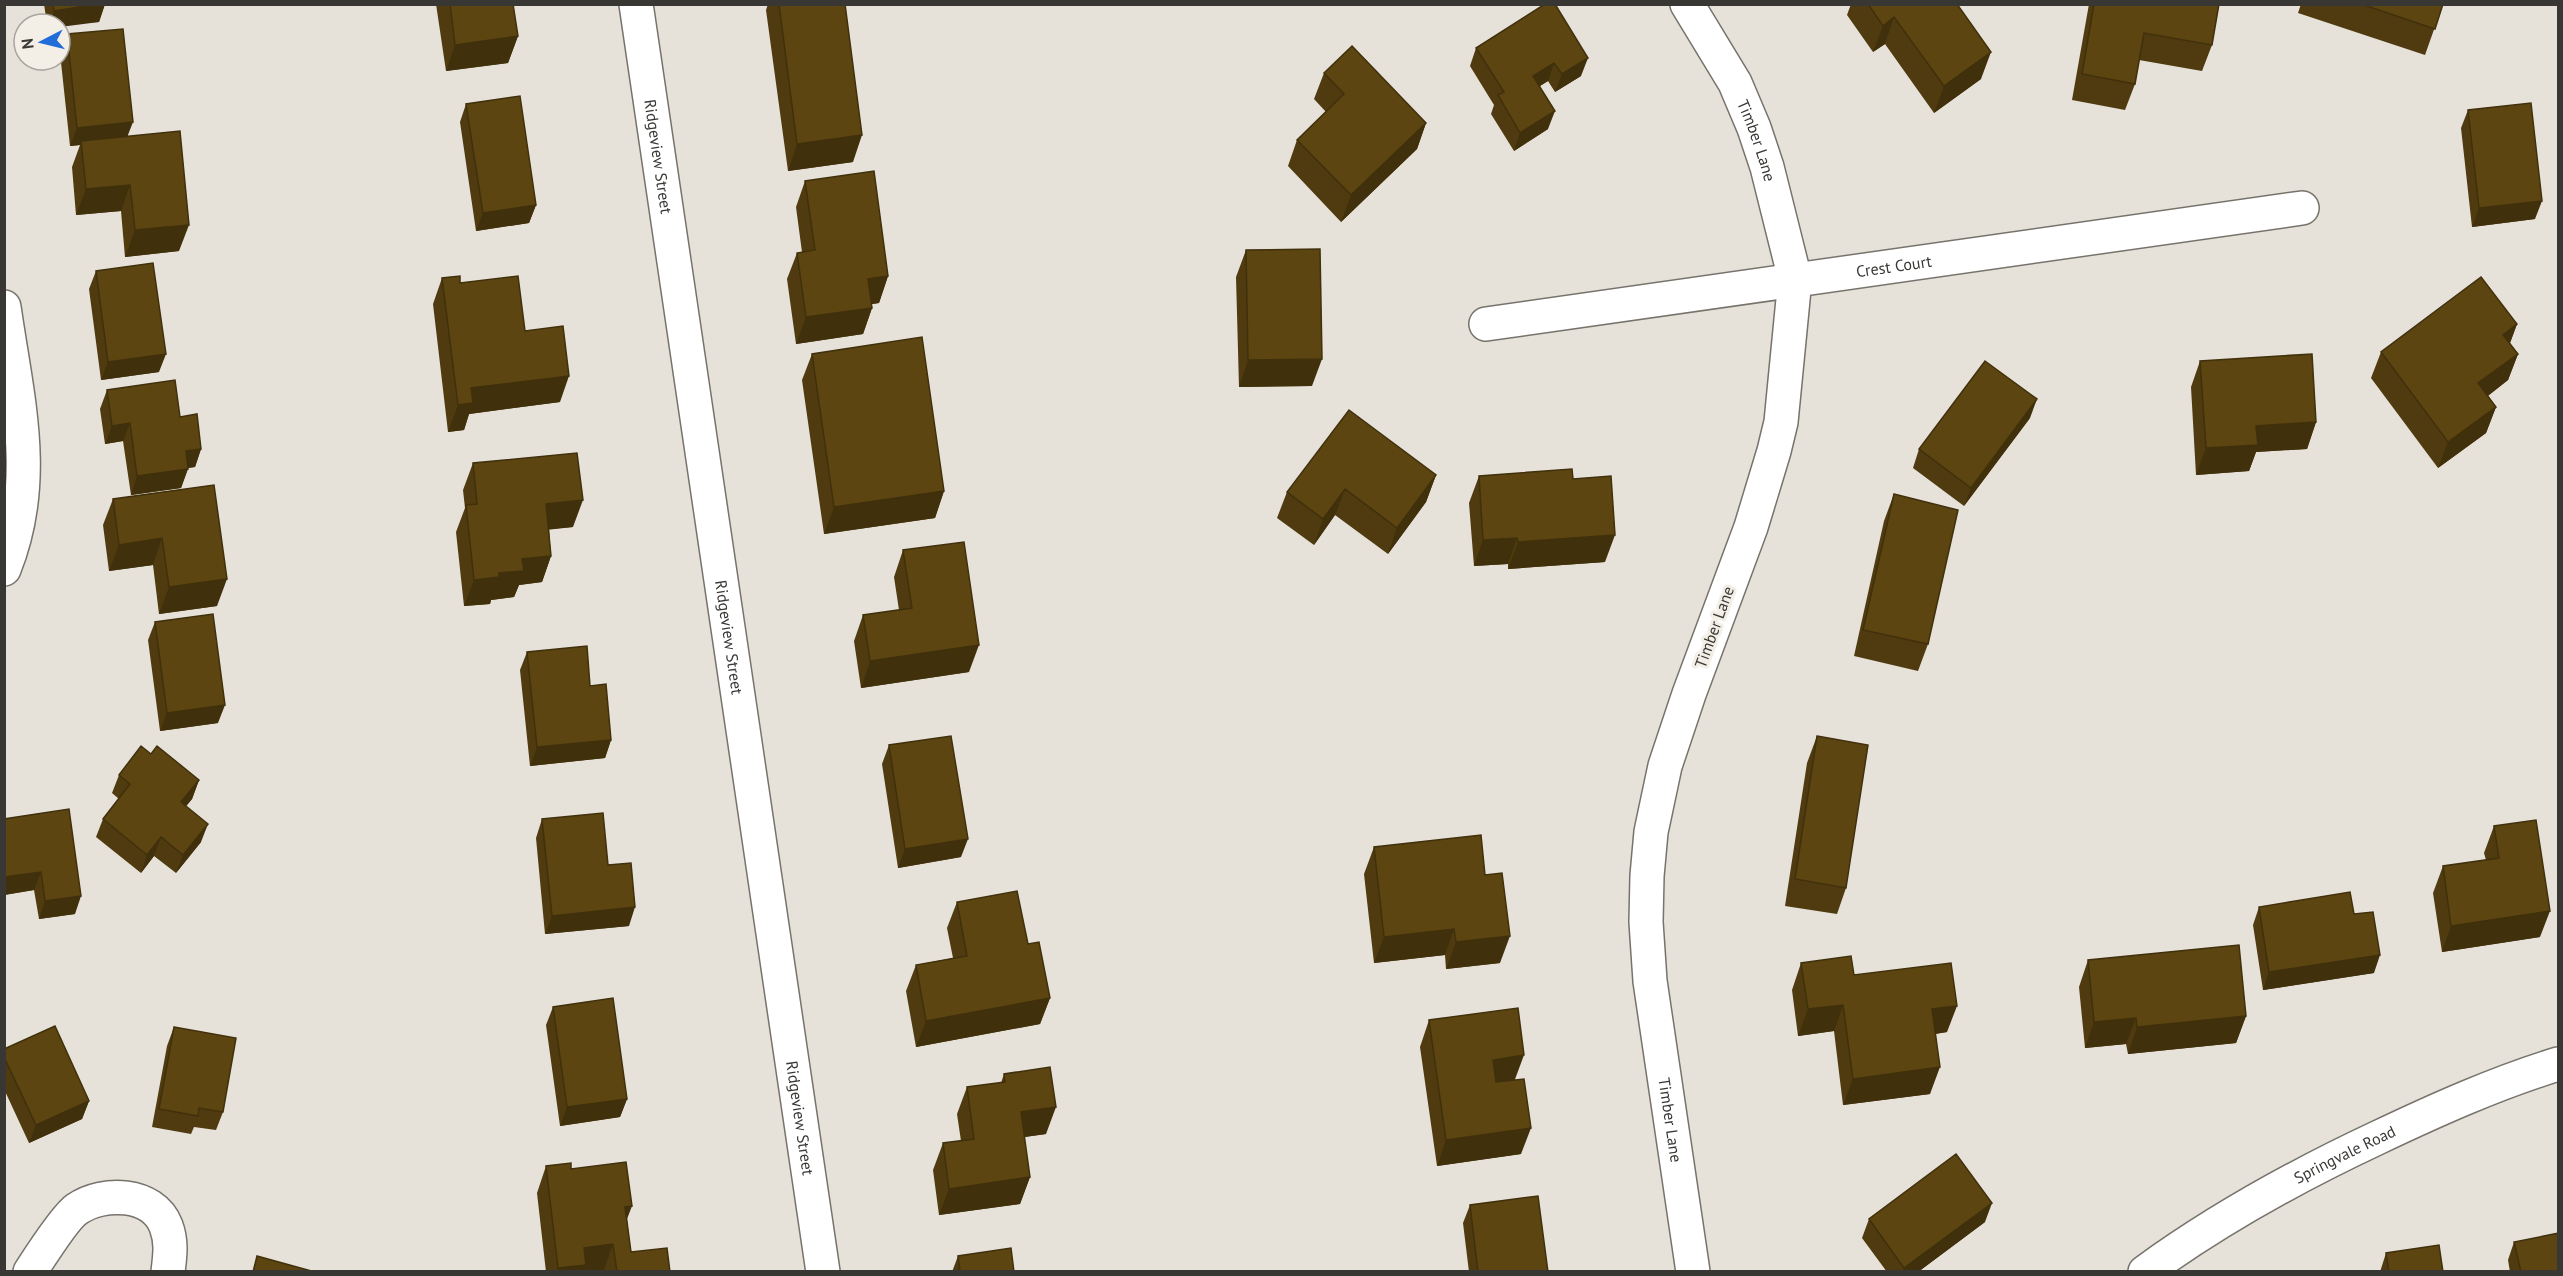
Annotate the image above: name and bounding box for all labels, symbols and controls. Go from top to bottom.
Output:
north arrow [12,12,72,72]
text: N [17,37,38,50]
street label: Timber Lane [1733,96,1780,183]
street label: Ridgeview Street [640,98,677,215]
street label: Crest Court [1855,251,1934,281]
street label: Ridgeview Street [711,579,748,696]
street label: Timber Lane [1690,583,1738,671]
street label: Ridgeview Street [782,1059,819,1177]
street label: Timber Lane [1654,1076,1687,1164]
street label: Springvale Road [2290,1121,2399,1188]

